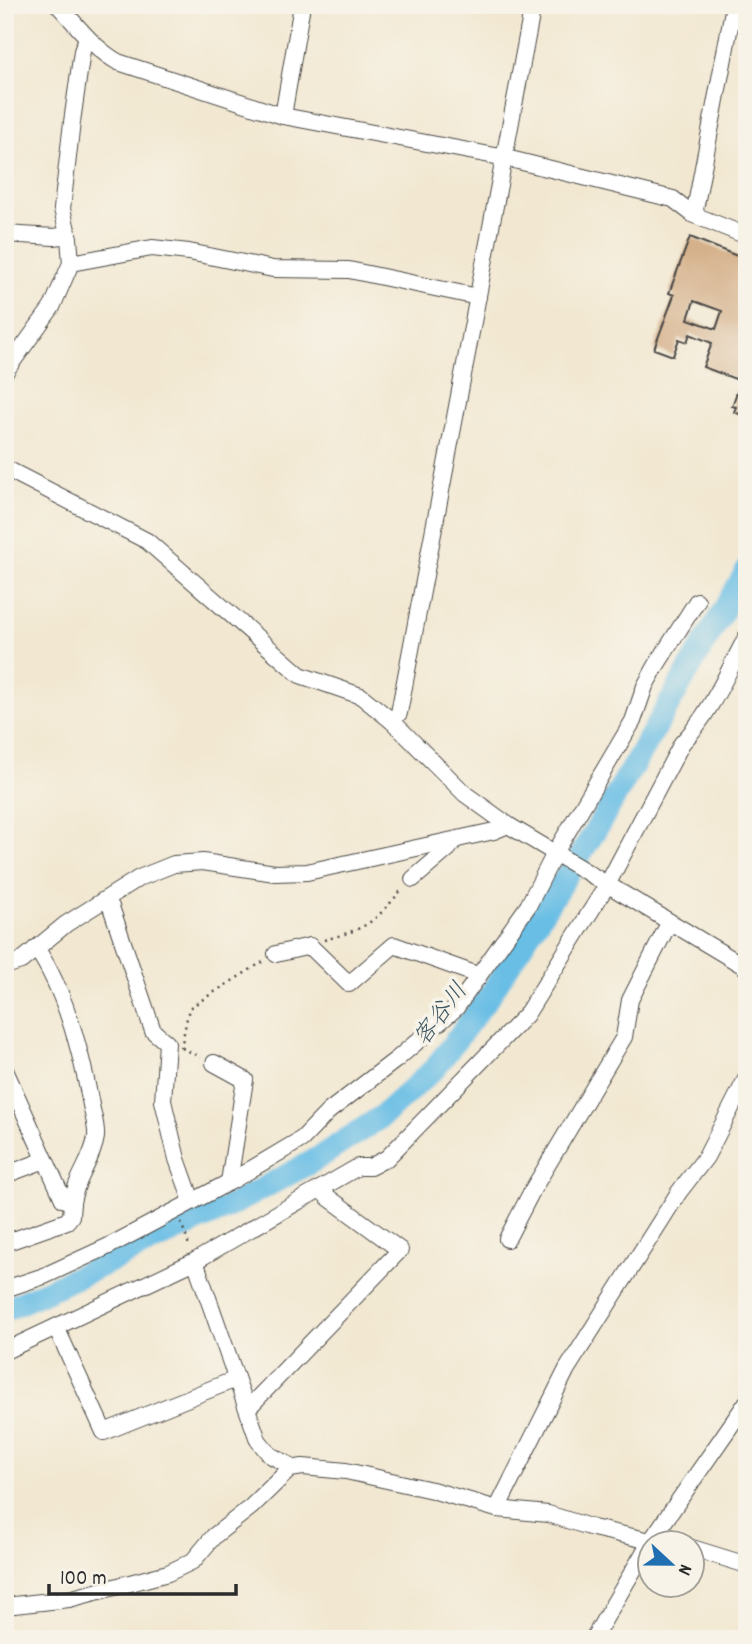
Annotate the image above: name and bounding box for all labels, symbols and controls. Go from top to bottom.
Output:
water label: 客谷川 [407,976,477,1054]
north arrow [636,1528,706,1598]
scale bar [49,1553,236,1597]
text: N [669,1560,698,1578]
text: 100 m [60,1565,107,1595]

